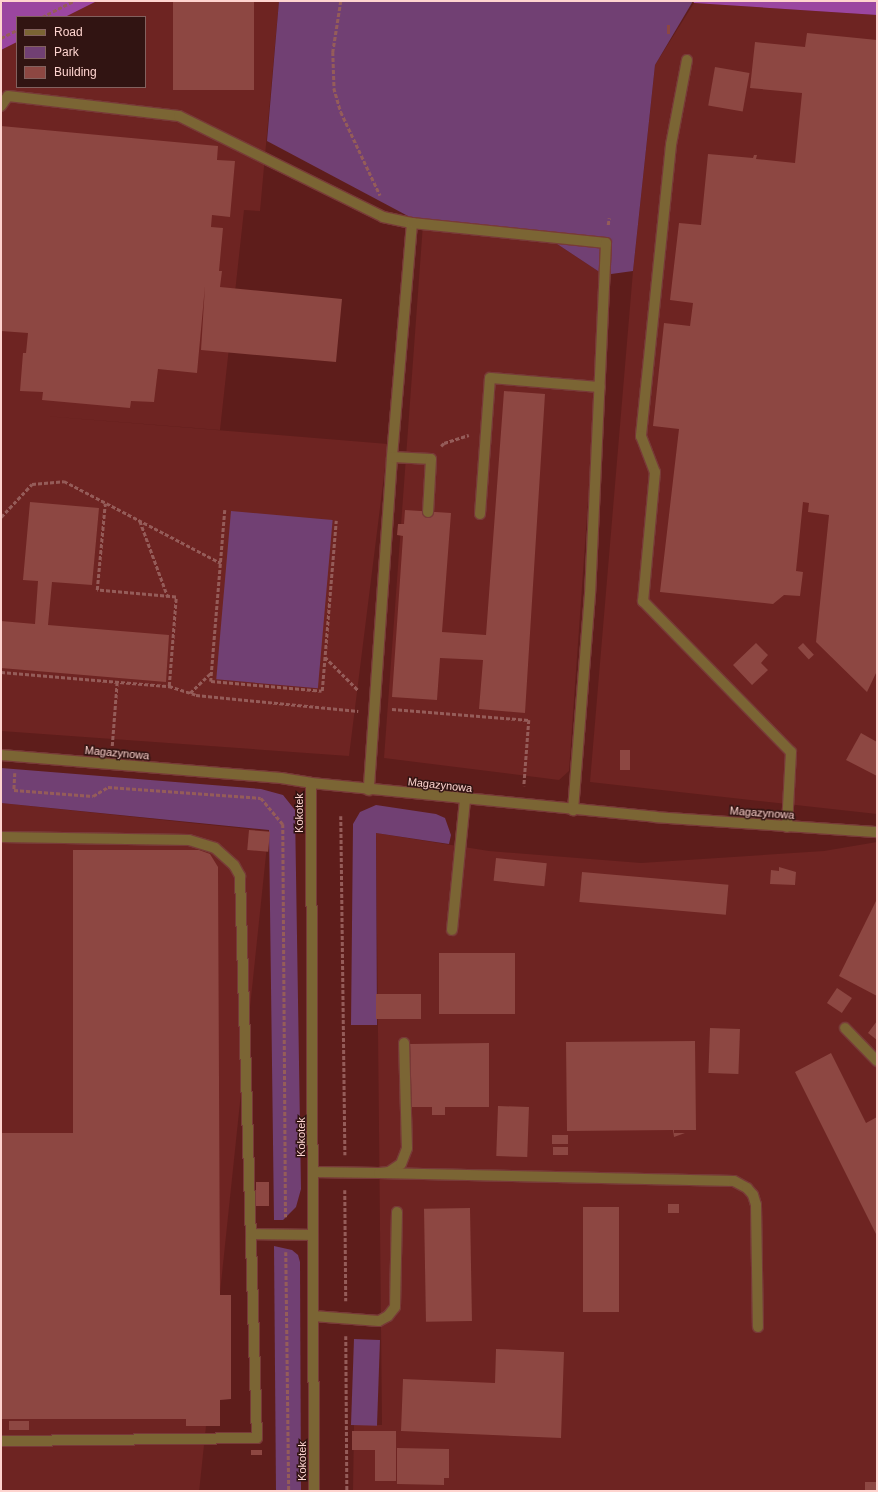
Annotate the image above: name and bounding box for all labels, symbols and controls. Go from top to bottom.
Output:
legend [16,16,146,88]
text: Road [54,25,83,39]
text: Park [54,45,79,59]
text: Building [54,65,97,79]
street label: Magazynowa [84,744,150,762]
street label: Magazynowa [407,775,473,795]
street label: Kokotek [292,793,306,833]
street label: Magazynowa [729,804,795,822]
street label: Kokotek [294,1117,308,1157]
street label: Kokotek [295,1441,309,1481]

